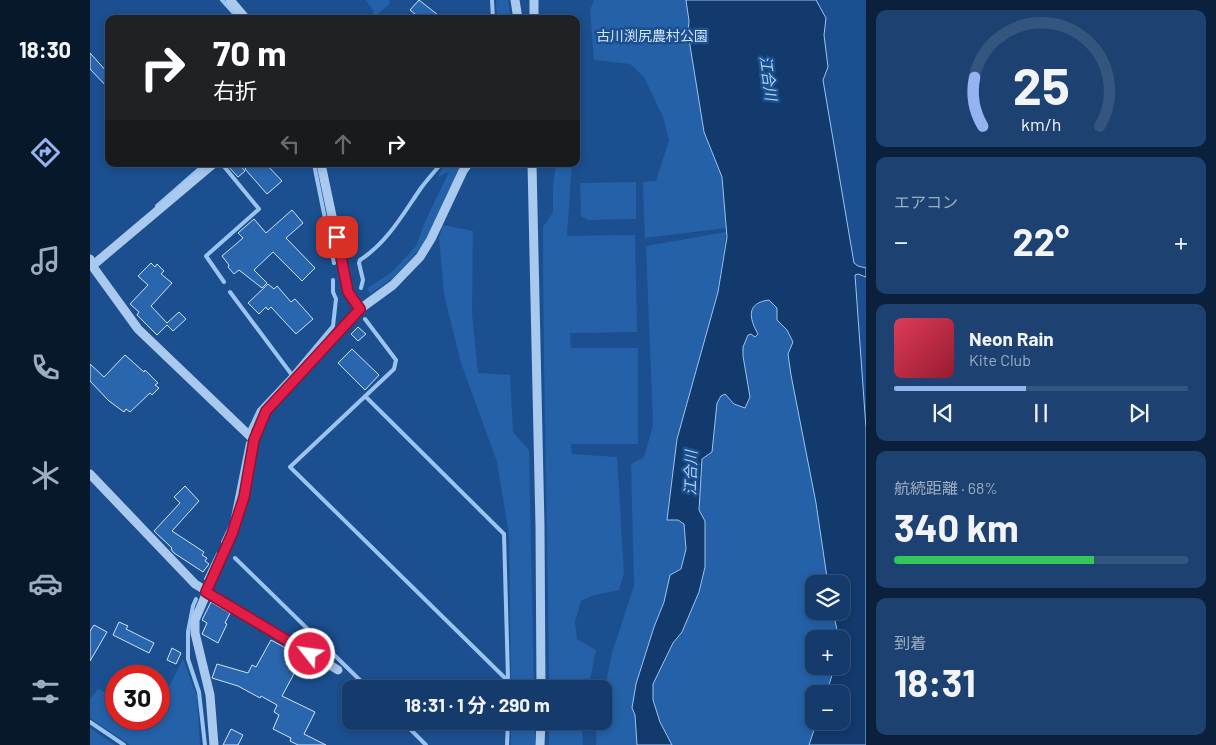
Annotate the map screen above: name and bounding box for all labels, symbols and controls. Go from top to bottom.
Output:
park label: 古川渕尻農村公園 [596,27,708,44]
text: 70 m [213,31,287,73]
icon: right [130,35,195,100]
text: 18:30 [19,36,71,62]
text: 25 [1012,53,1070,115]
water label: 江合川 [757,54,781,104]
text: 右折 [213,77,257,103]
text: km/h [1021,113,1061,135]
icon: left [276,130,304,158]
icon: ahead [329,130,357,158]
icon: right [382,130,410,158]
icon: directions [28,135,63,170]
text: エアコン [894,192,958,211]
pin [316,216,358,258]
text: 22° [1013,218,1069,264]
icon: arrive [323,223,351,251]
text: − [894,224,908,258]
text: + [1174,224,1188,258]
icon: music [28,243,63,278]
text: Neon Rain [969,327,1054,350]
icon: phone [28,350,63,385]
text: Kite Club [969,350,1031,369]
icon: previous [929,399,957,427]
icon: pause [1027,399,1055,427]
icon: next [1125,399,1153,427]
water label: 江合川 [681,448,699,496]
icon: climate [28,458,63,493]
text: 航続距離 · 68% [894,478,998,497]
text: 340 km [894,504,1019,550]
icon: car [28,566,63,601]
map controls [805,575,850,730]
button: layers [805,575,850,620]
position arrow [283,627,335,679]
button: + [805,630,850,675]
text: 到着 [894,633,926,652]
text: 18:31 [894,659,976,705]
speed limit sign: 30 [105,665,170,730]
icon: filters [28,674,63,709]
button: − [805,685,850,730]
text: 18:31 · 1 分 · 290 m [404,693,550,716]

